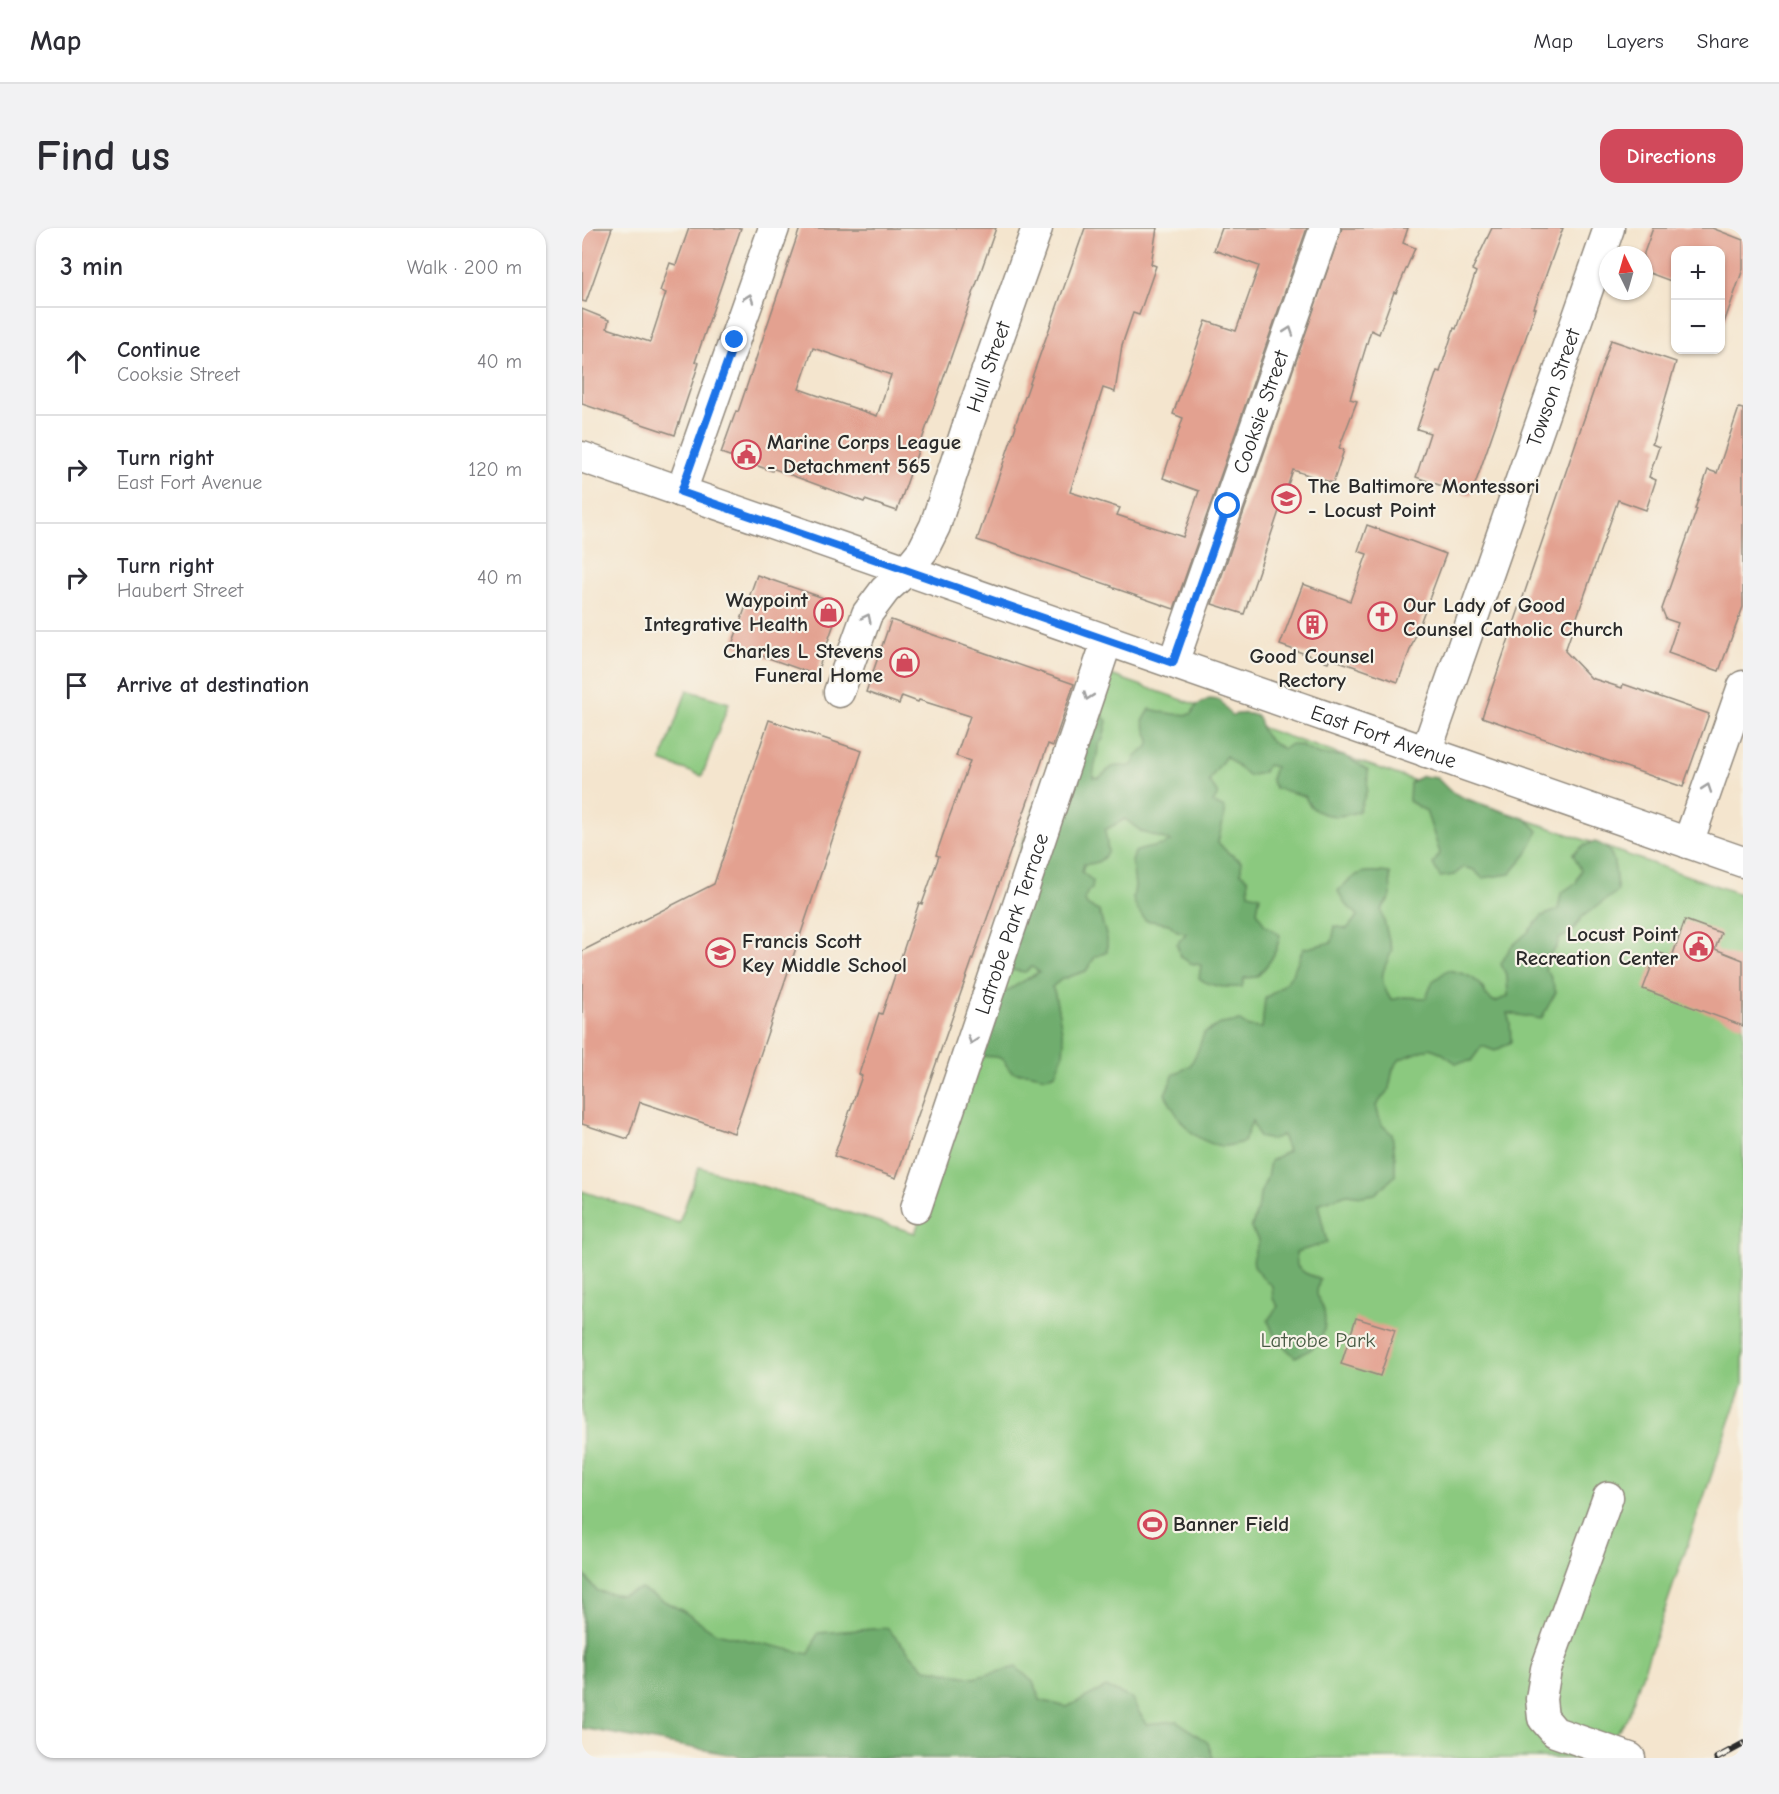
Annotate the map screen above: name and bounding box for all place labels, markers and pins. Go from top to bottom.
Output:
place label: Marine Corps League - Detachment 565 [767,430,961,478]
public building icon: Marine Corps League - Detachment 565 [730,438,762,470]
place label: The Baltimore Montessori - Locust Point [1308,474,1540,522]
school or university icon: The Baltimore Montessori - Locust Point [1271,482,1303,514]
place label: Waypoint Integrative Health [644,588,809,636]
place label: Our Lady of Good Counsel Catholic Church [1403,593,1623,641]
shop icon: Waypoint Integrative Health [813,596,845,628]
church icon: Our Lady of Good Counsel Catholic Church [1366,601,1398,633]
building icon: Good Counsel Rectory [1296,609,1328,641]
place label: Charles L Stevens Funeral Home [723,639,883,687]
place label: Good Counsel Rectory [1250,644,1374,692]
shop icon: Charles L Stevens Funeral Home [888,647,920,679]
place label: Locust Point Recreation Center [1516,922,1679,970]
place label: Francis Scott Key Middle School [742,929,907,977]
public building icon: Locust Point Recreation Center [1683,930,1715,962]
school or university icon: Francis Scott Key Middle School [705,937,737,969]
sports icon: Banner Field [1136,1508,1168,1540]
place label: Banner Field [1173,1512,1289,1536]

